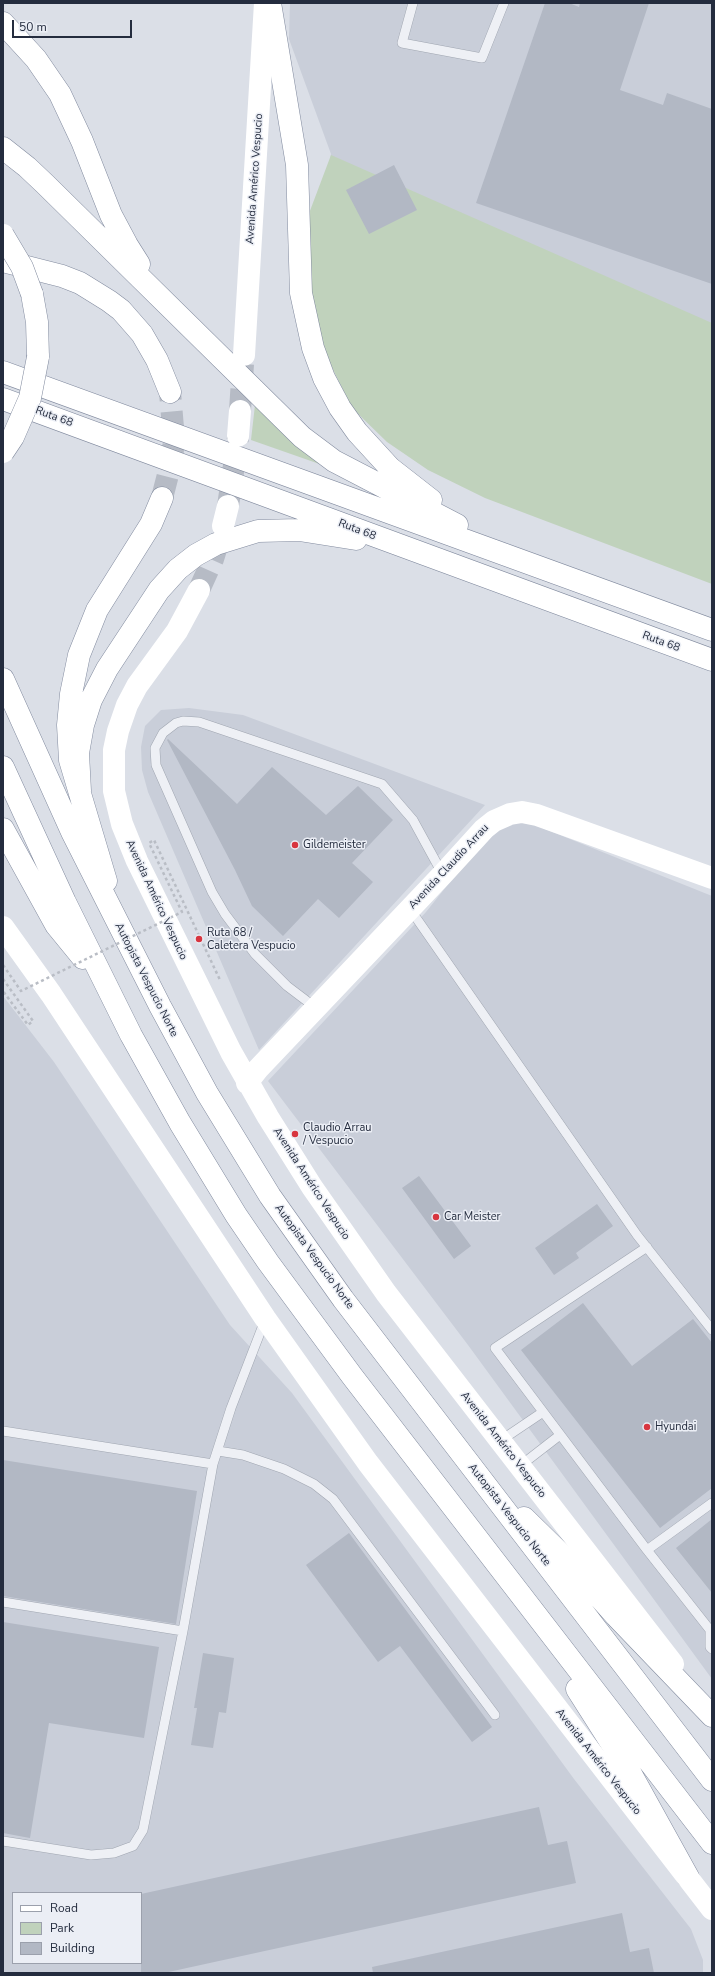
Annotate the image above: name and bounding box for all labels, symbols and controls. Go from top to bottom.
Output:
scale bar [14,12,134,38]
text: 50 m [19,19,47,35]
street label: Avenida Américo Vespucio [244,113,266,245]
street label: Ruta 68 [33,404,75,430]
street label: Ruta 68 [336,517,378,543]
street label: Ruta 68 [640,629,682,655]
street label: Avenida Claudio Arrau [406,822,492,912]
street label: Avenida Américo Vespucio [122,838,190,962]
place label: Gildemeister [303,838,366,852]
marker: Gildemeister [290,840,300,850]
street label: Autopista Vespucio Norte [111,921,181,1039]
place label: Ruta 68 / Caletera Vespucio [207,926,296,952]
marker: Ruta 68 / Caletera Vespucio [194,934,204,944]
place label: Claudio Arrau / Vespucio [303,1121,371,1147]
street label: Avenida Américo Vespucio [270,1125,352,1243]
marker: Claudio Arrau / Vespucio [290,1129,300,1139]
street label: Autopista Vespucio Norte [272,1202,356,1312]
place label: Car Meister [444,1210,500,1224]
marker: Car Meister [431,1212,441,1222]
street label: Avenida Américo Vespucio [457,1389,549,1501]
place label: Hyundai [655,1420,696,1434]
marker: Hyundai [642,1422,652,1432]
street label: Autopista Vespucio Norte [465,1461,553,1569]
street label: Avenida Américo Vespucio [552,1706,644,1818]
legend [12,1892,142,1964]
text: Road [50,1900,78,1916]
text: Park [50,1920,74,1936]
text: Building [50,1940,95,1956]

